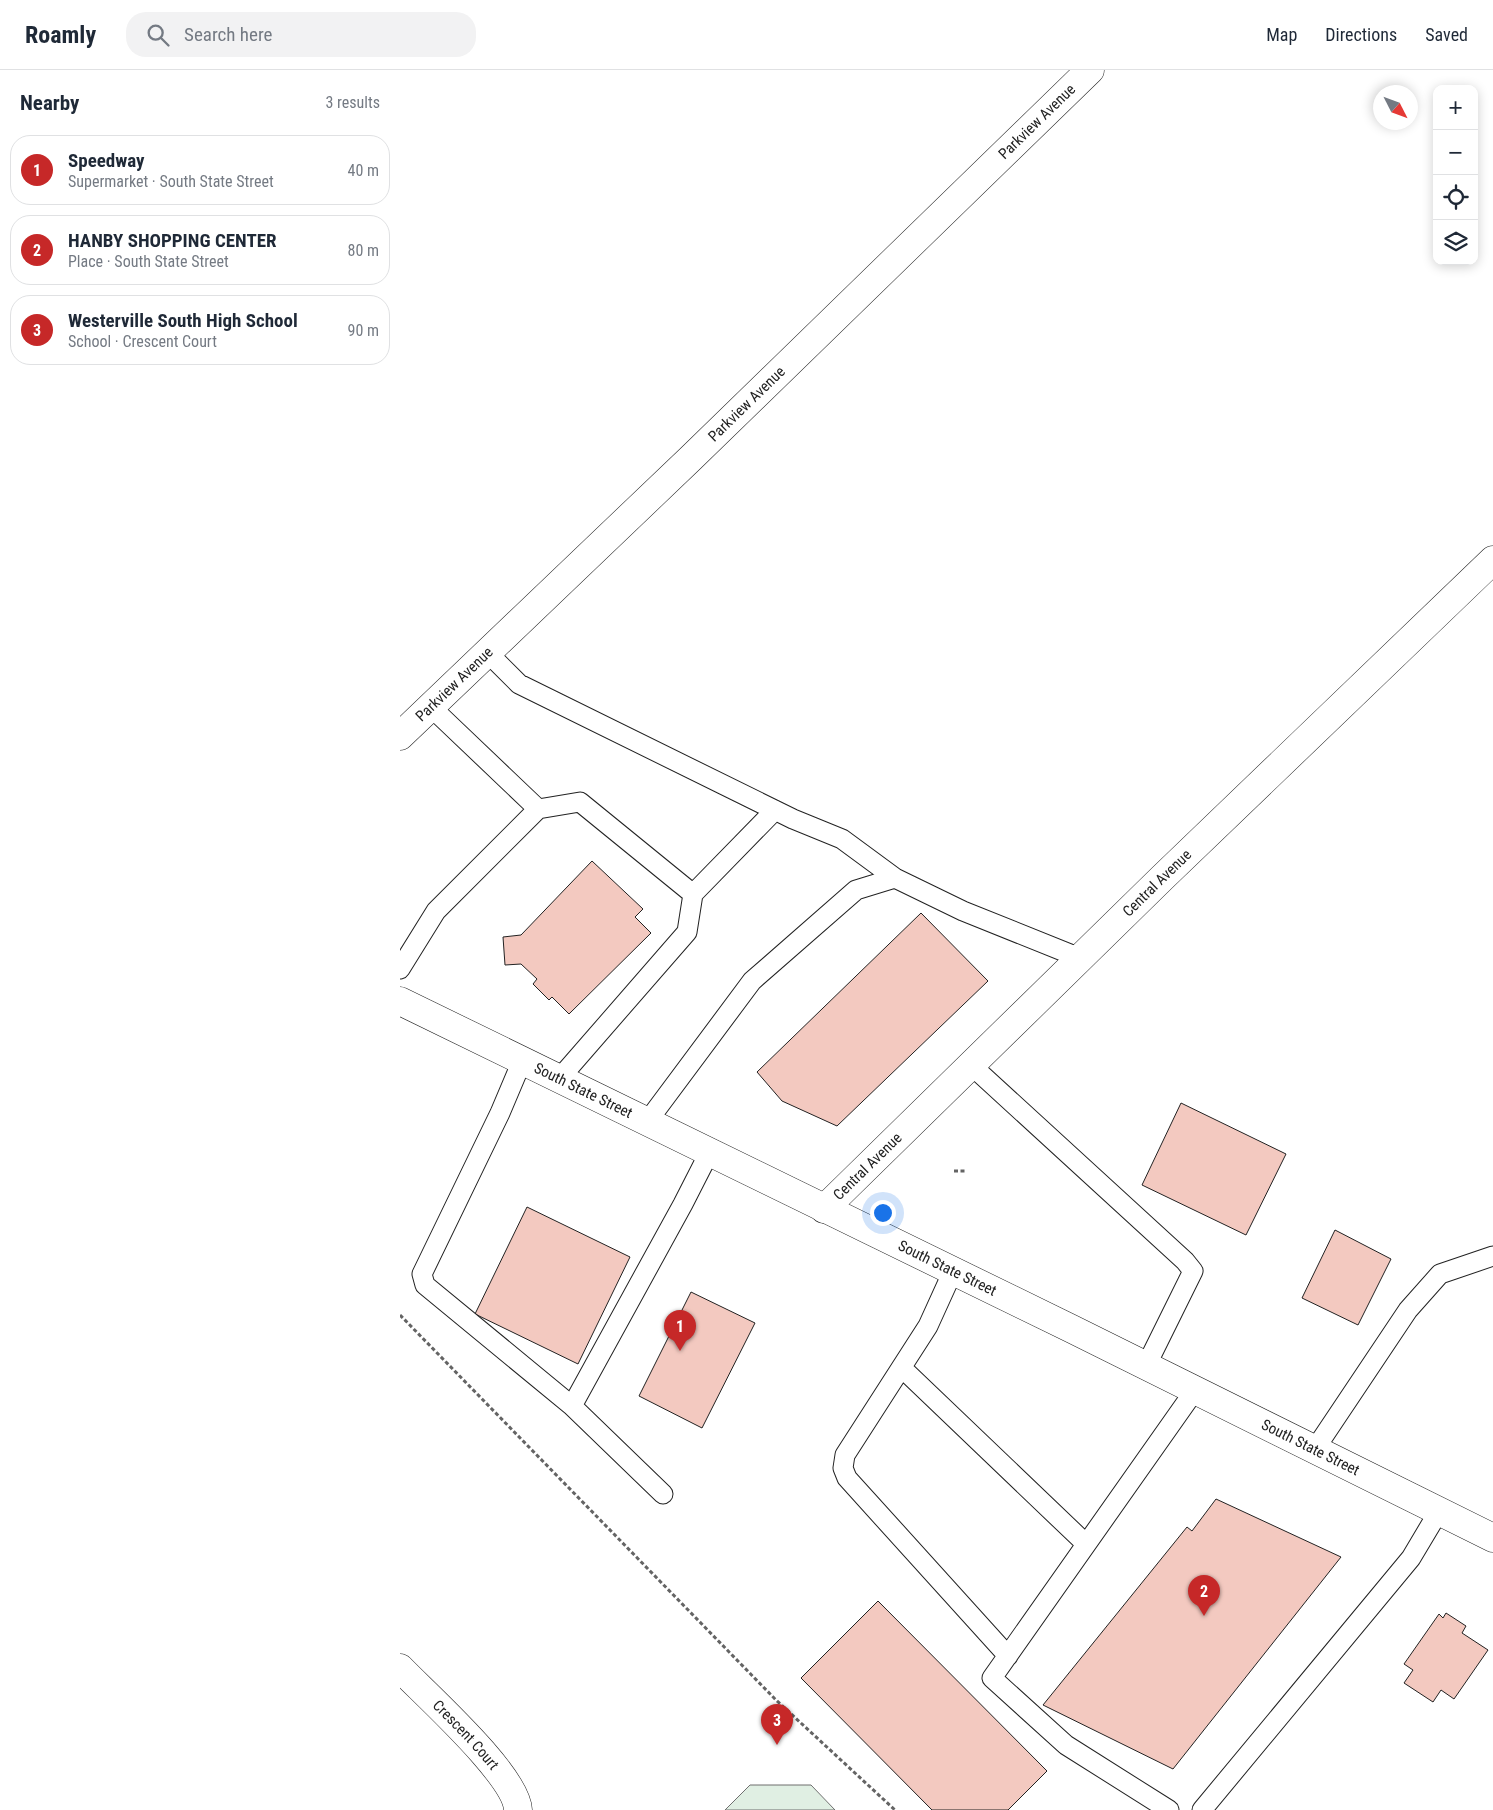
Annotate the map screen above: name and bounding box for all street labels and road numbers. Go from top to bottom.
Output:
street label: Parkview Avenue [995,80,1079,163]
street label: Parkview Avenue [704,363,789,445]
street label: Parkview Avenue [412,643,497,725]
street label: Central Avenue [1119,846,1195,920]
street label: South State Street [531,1059,635,1122]
street label: Central Avenue [830,1129,906,1204]
street label: South State Street [895,1237,999,1300]
street label: South State Street [1258,1415,1363,1479]
street label: Crescent Court [429,1696,503,1773]

